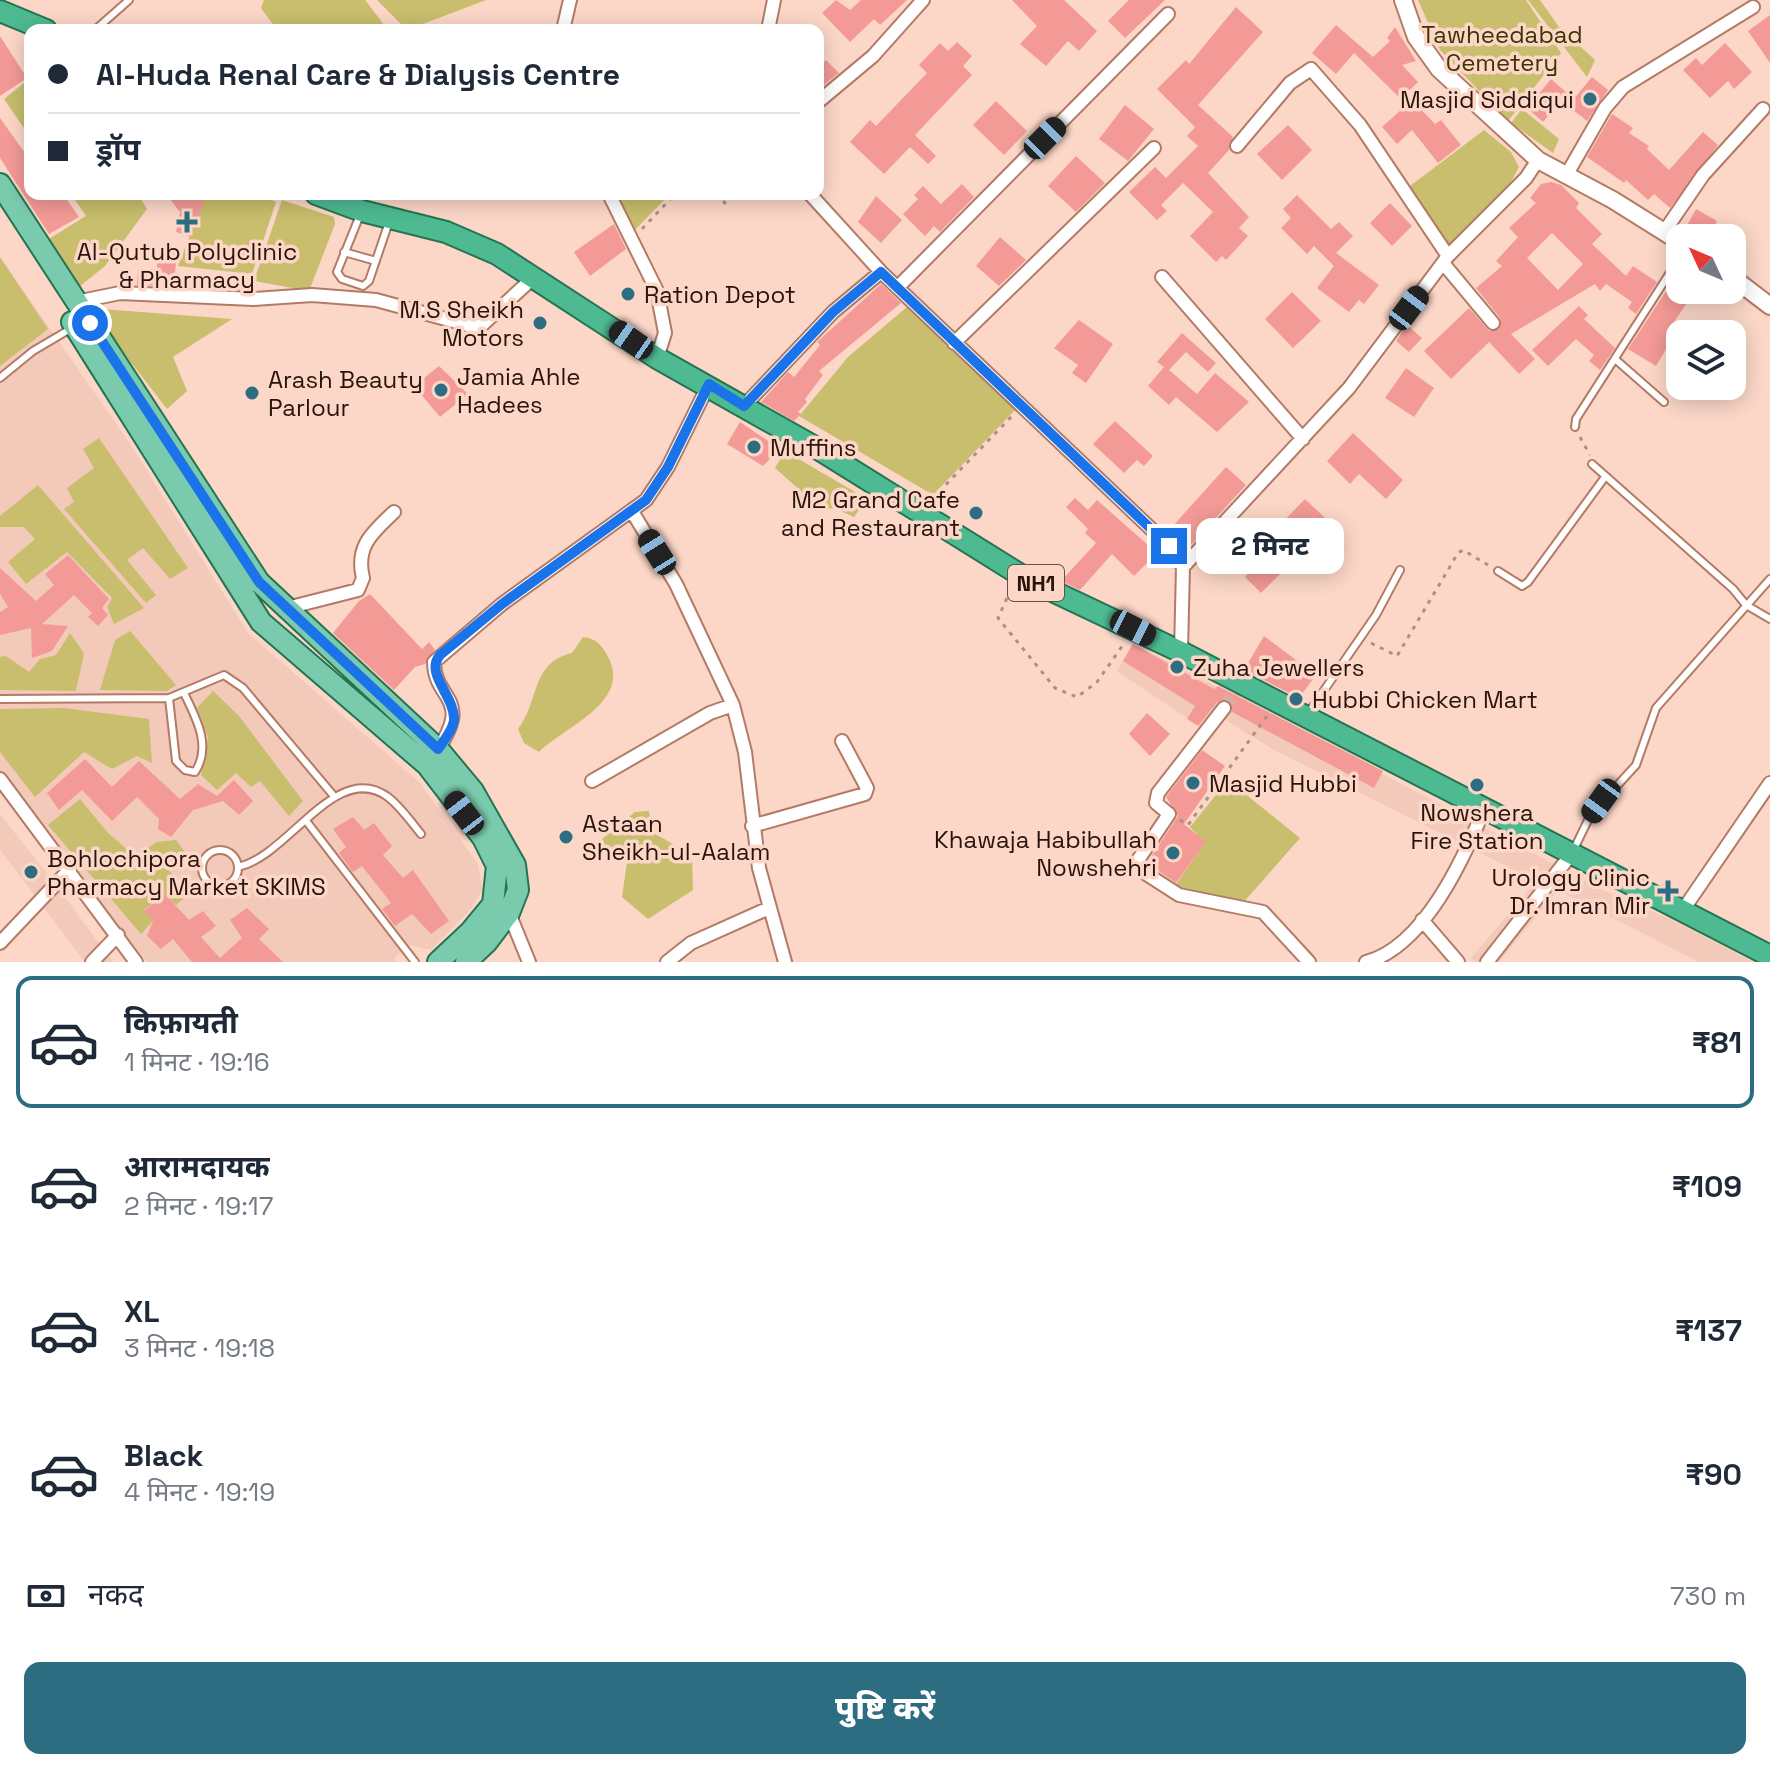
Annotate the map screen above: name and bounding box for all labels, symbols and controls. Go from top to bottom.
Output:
park label: Tawheedabad Cemetery [1421,19,1583,78]
text: Al-Huda Renal Care & Dialysis Centre [96,55,620,94]
place label: Masjid Siddiqui [1400,84,1574,115]
marker: Masjid Siddiqui [1581,90,1599,108]
car [1020,113,1070,163]
text: ड्रॉप [96,130,140,169]
marker: Al-Qutub Polyclinic & Pharmacy [176,211,198,233]
north arrow [1666,224,1746,304]
map controls [1666,224,1746,400]
place label: Al-Qutub Polyclinic & Pharmacy [77,236,297,295]
place label: Ration Depot [644,279,796,310]
car [1385,282,1433,334]
marker: Ration Depot [619,285,637,303]
place label: M.S Sheikh Motors [399,294,524,353]
route start [72,305,108,341]
marker: M.S Sheikh Motors [531,314,549,332]
car [604,316,658,364]
button: layers [1666,320,1746,400]
place label: Jamia Ahle Hadees [457,361,581,420]
place label: Arash Beauty Parlour [268,364,423,423]
marker: Jamia Ahle Hadees [432,381,450,399]
marker: Arash Beauty Parlour [243,384,261,402]
place label: Muffins [770,432,856,463]
marker: Muffins [745,438,763,456]
place label: M2 Grand Cafe and Restaurant [781,484,960,543]
marker: M2 Grand Cafe and Restaurant [967,504,985,522]
callout: 2 मिनट [1197,518,1345,574]
car [634,525,680,579]
route end [1151,528,1187,564]
text: 2 मिनट [1231,529,1309,563]
road number: NH1 [1008,565,1064,601]
car [1106,606,1160,650]
place label: Zuha Jewellers [1193,652,1364,683]
marker: Zuha Jewellers [1168,658,1186,676]
place label: Hubbi Chicken Mart [1312,684,1538,715]
marker: Hubbi Chicken Mart [1287,690,1305,708]
place label: Masjid Hubbi [1209,768,1357,799]
marker: Masjid Hubbi [1184,774,1202,792]
car [1577,775,1625,827]
marker: Nowshera Fire Station [1468,776,1486,794]
car [440,787,488,839]
place label: Nowshera Fire Station [1410,797,1544,856]
place label: Astaan Sheikh-ul-Aalam [582,808,770,867]
place label: Khawaja Habibullah Nowshehri [934,824,1157,883]
marker: Astaan Sheikh-ul-Aalam [557,828,575,846]
place label: Bohlochipora Pharmacy Market SKIMS [47,843,326,902]
marker: Khawaja Habibullah Nowshehri [1164,844,1182,862]
place label: Urology Clinic Dr. Imran Mir [1491,862,1650,921]
marker: Bohlochipora Pharmacy Market SKIMS [22,863,40,881]
marker: Urology Clinic Dr. Imran Mir [1657,880,1679,902]
text: किफ़ायती [124,1003,238,1042]
icon: car [28,1006,100,1078]
text: ₹81 [1692,1023,1742,1062]
text: 1 मिनट · 19:16 [124,1045,270,1079]
text: आरामदायक [124,1147,270,1186]
icon: car [28,1150,100,1222]
text: ₹109 [1672,1167,1742,1206]
text: 2 मिनट · 19:17 [124,1189,273,1223]
text: XL [124,1292,160,1331]
icon: car [28,1294,100,1366]
text: ₹137 [1675,1311,1742,1350]
text: 3 मिनट · 19:18 [124,1331,275,1365]
text: Black [124,1436,203,1475]
icon: car [28,1438,100,1510]
text: ₹90 [1685,1455,1742,1494]
text: 4 मिनट · 19:19 [124,1475,275,1509]
icon: cash [24,1574,68,1618]
text: नकद [88,1575,144,1614]
text: 730 m [1670,1579,1746,1613]
button: पुष्टि करें [24,1662,1746,1754]

